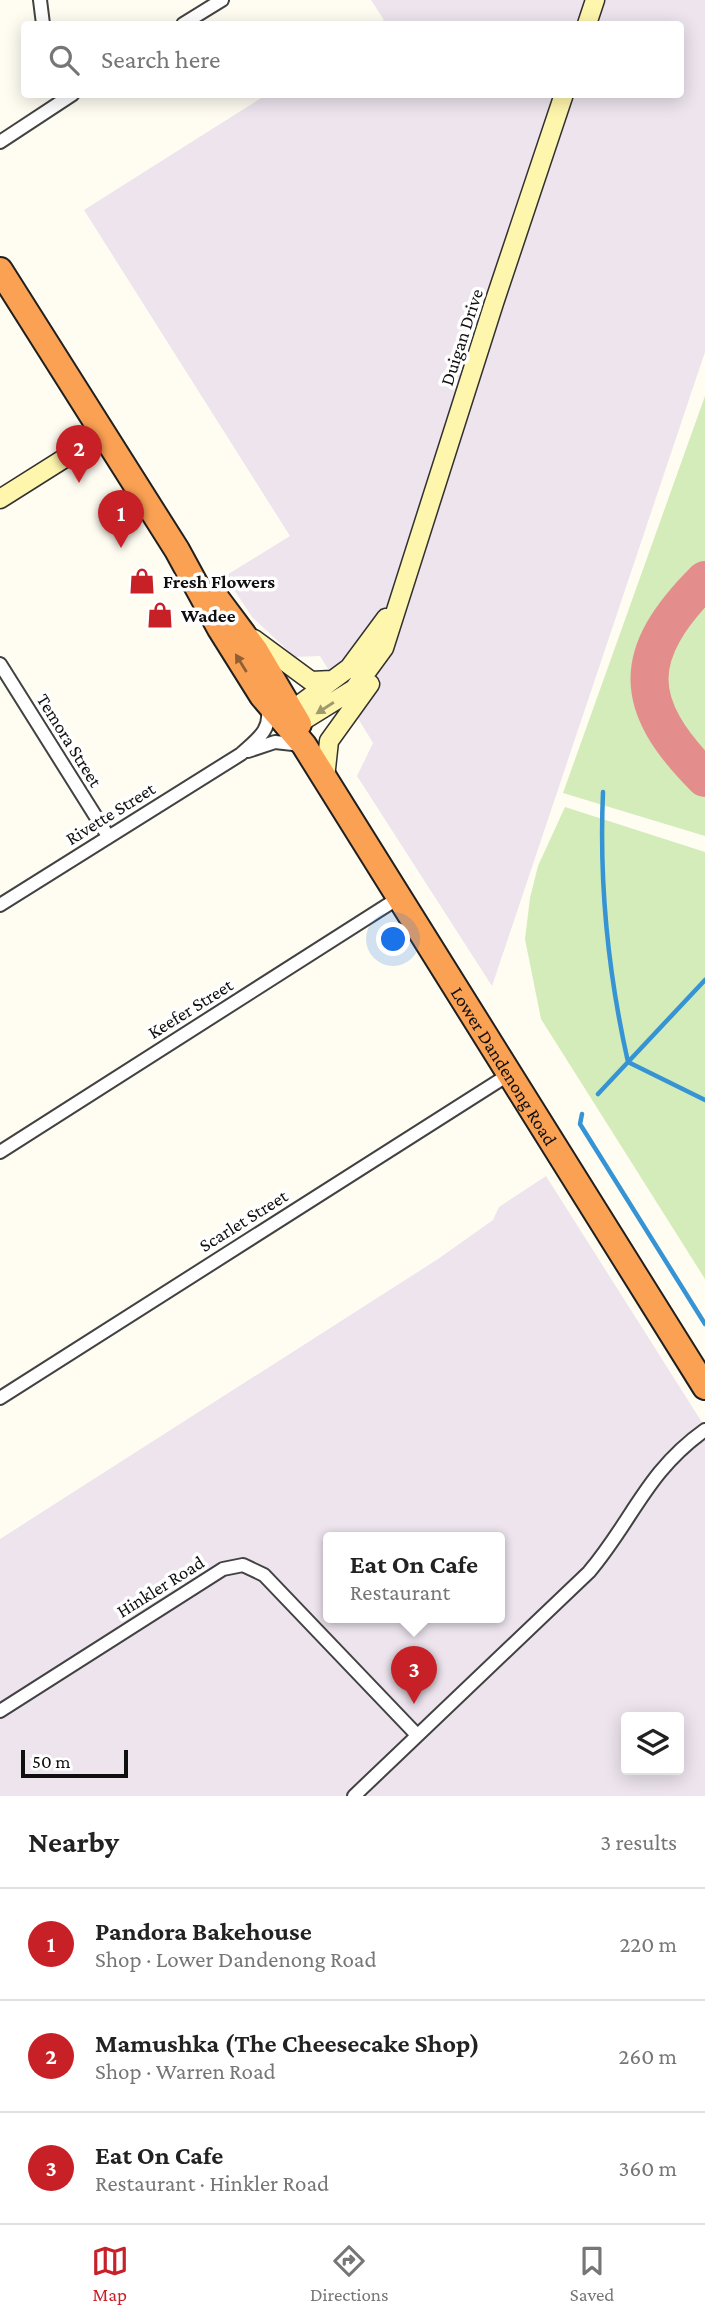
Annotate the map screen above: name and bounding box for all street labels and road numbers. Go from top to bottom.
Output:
street label: Duigan Drive [436,286,487,388]
street label: Temora Street [33,690,107,791]
street label: Rivette Street [62,777,159,849]
street label: Keefer Street [144,974,237,1043]
street label: Lower Dandenong Road [447,983,561,1149]
street label: Scarlet Street [195,1185,292,1256]
street label: Hinkler Road [113,1551,208,1622]

